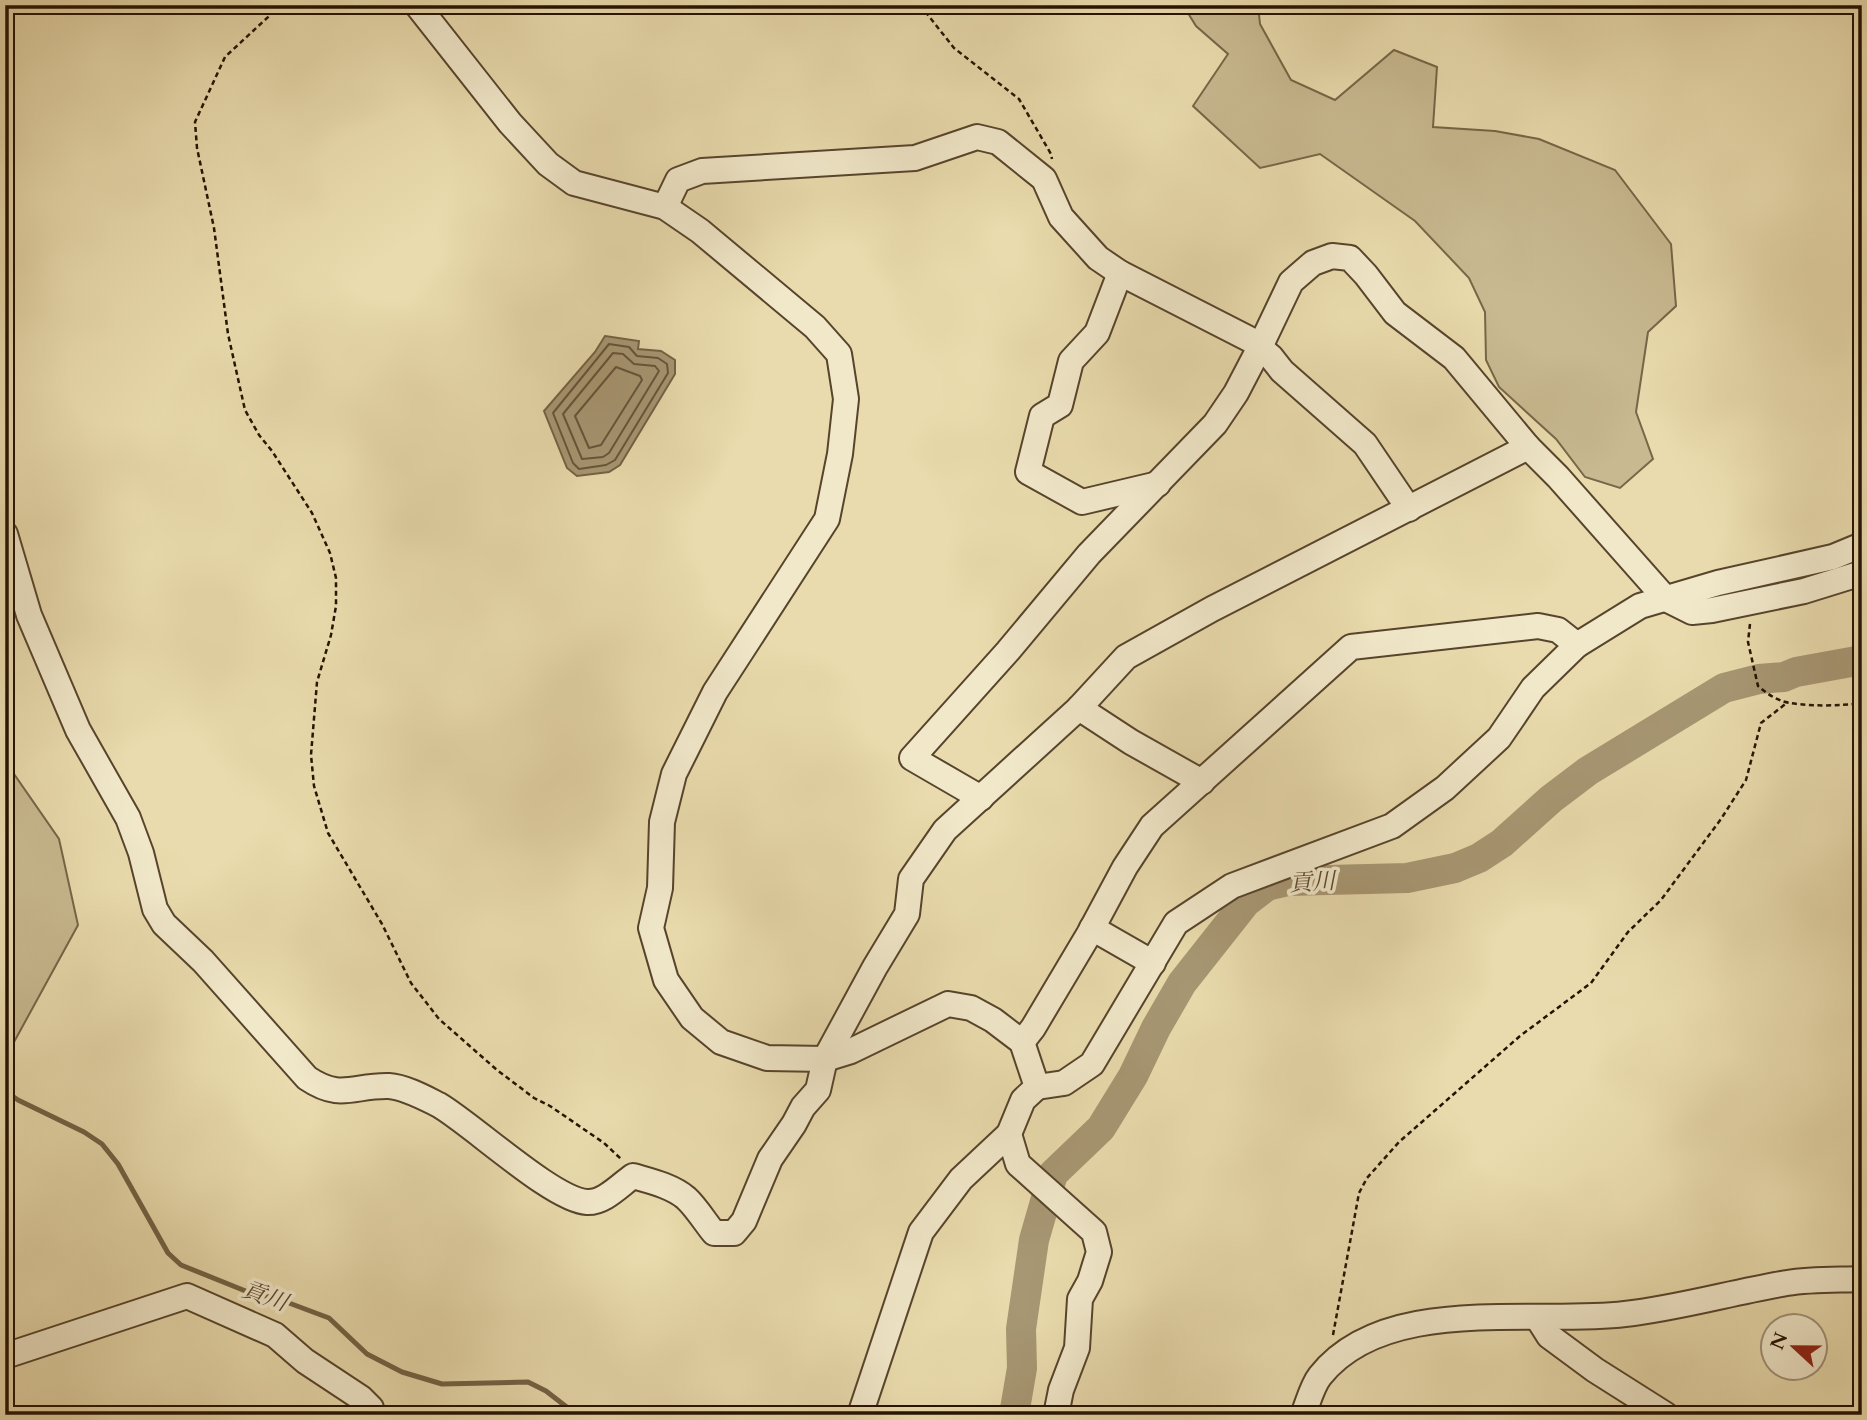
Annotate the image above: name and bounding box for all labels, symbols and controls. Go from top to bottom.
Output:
water label: 貢川 [1288,865,1339,899]
water label: 貢川 [238,1274,295,1319]
north arrow [1758,1312,1828,1382]
text: N [1764,1328,1794,1354]

